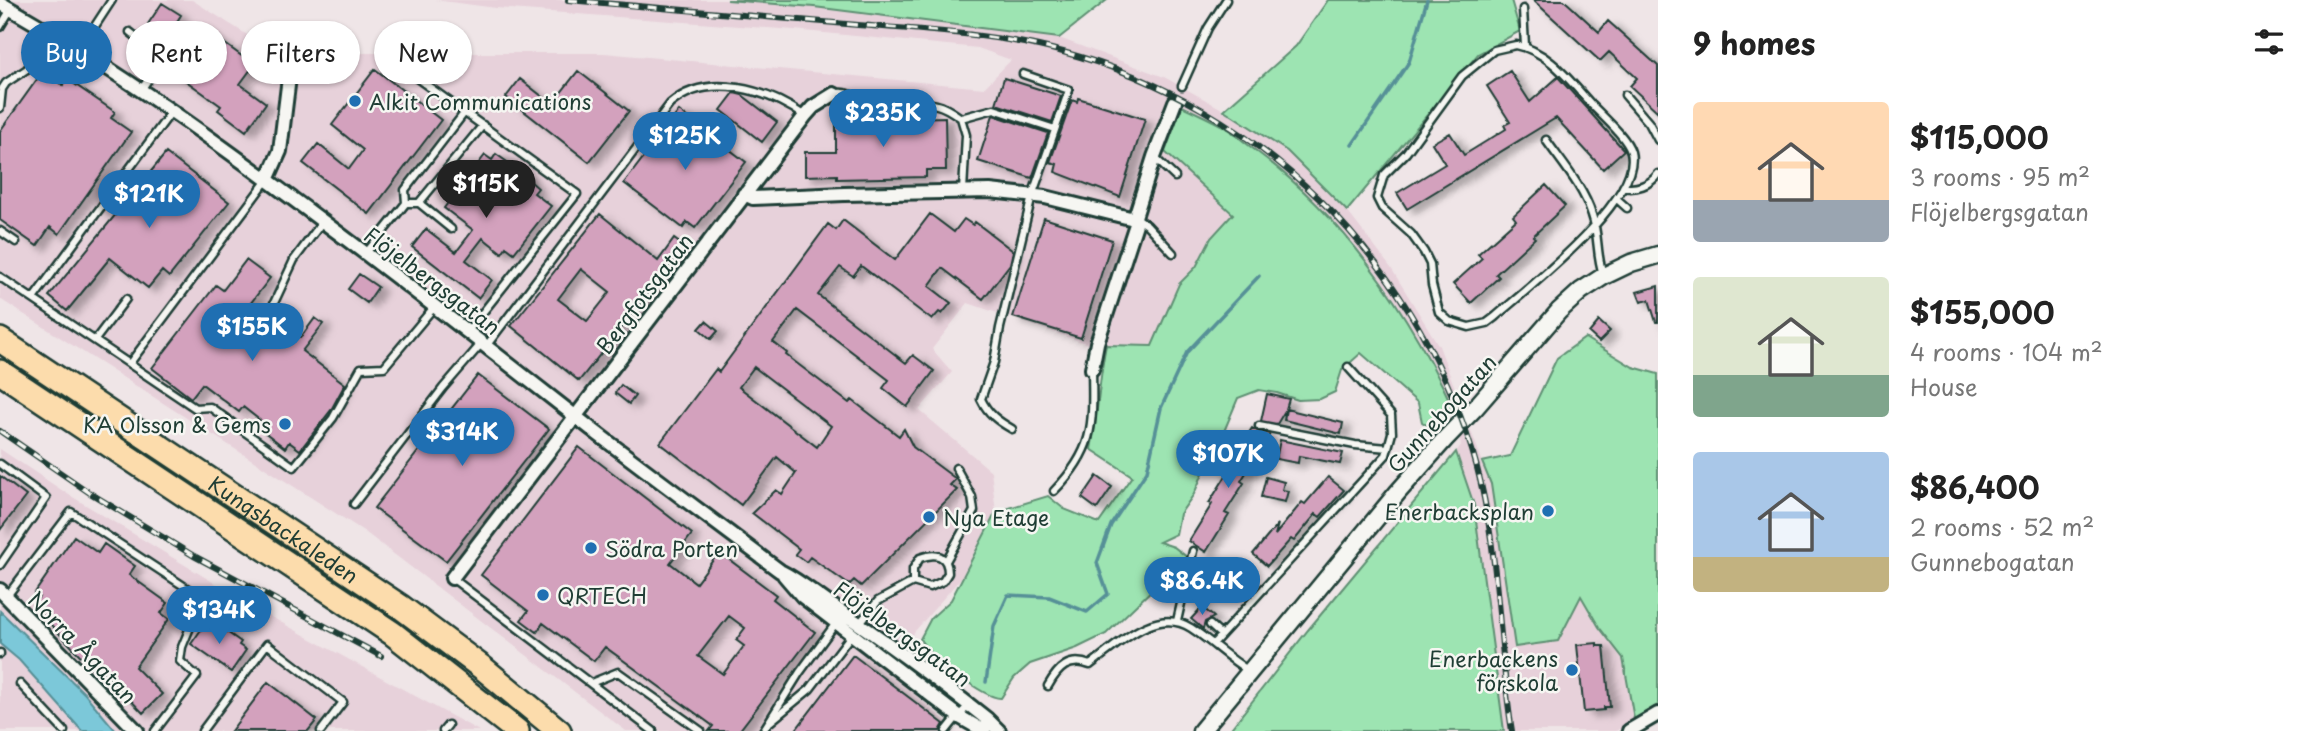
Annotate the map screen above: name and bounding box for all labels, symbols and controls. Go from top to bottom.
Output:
text: 9 homes [1693,20,1815,65]
chip: Buy [21,21,112,84]
chip: Rent [126,21,227,84]
chip: Filters [241,21,360,84]
chip: New [374,21,472,84]
icon: filters [2250,23,2288,61]
place label: Alkit Communications [369,85,591,117]
pin: $235K [834,90,932,149]
marker: Alkit Communications [347,93,363,109]
text: $235K [845,94,921,129]
pin: $125K [636,113,734,172]
text: $115,000 [1910,114,2049,159]
text: $125K [649,117,721,152]
icon: home [1749,130,1833,214]
text: 3 rooms · 95 m² [1910,159,2090,194]
pin: $115K [437,160,535,220]
text: $115K [452,165,520,200]
pin: $121K [100,170,198,230]
text: $121K [114,175,184,210]
text: Flöjelbergsgatan [1910,194,2089,229]
street label: Flöjelbergsgatan [358,218,508,342]
street label: Bergfotsgatan [588,226,700,360]
text: $155,000 [1910,289,2055,334]
pin: $155K [203,304,301,363]
icon: home [1749,305,1833,389]
text: $155K [217,308,287,343]
text: 4 rooms · 104 m² [1910,334,2103,369]
street label: Gunnebogatan [1379,346,1503,480]
text: House [1910,369,1977,404]
place label: KA Olsson & Gems [83,408,271,440]
pin: $314K [413,408,511,468]
text: $314K [425,413,499,448]
marker: KA Olsson & Gems [277,416,293,432]
pin: $107K [1179,430,1277,490]
text: $107K [1192,435,1264,470]
text: $86,400 [1910,464,2040,509]
street label: Kungsbackaleden [202,467,365,591]
icon: home [1749,480,1833,564]
place label: Enerbacksplan [1384,495,1534,527]
place label: Nya Etage [943,501,1049,533]
marker: Enerbacksplan [1540,503,1556,519]
marker: Nya Etage [921,509,937,525]
text: 2 rooms · 52 m² [1910,509,2094,544]
place label: Södra Porten [605,532,738,564]
marker: Södra Porten [583,540,599,556]
text: Gunnebogatan [1910,544,2075,579]
pin: $86.4K [1145,558,1259,617]
text: $86.4K [1160,562,1244,597]
street label: Flöjelbergsgatan [828,572,978,694]
place label: QRTECH [557,579,647,611]
street label: Norra Ågatan [21,584,145,710]
pin: $134K [170,586,268,646]
marker: QRTECH [535,587,551,603]
text: $134K [182,591,256,626]
place label: Enerbackens förskola [1429,642,1558,698]
marker: Enerbackens förskola [1564,662,1580,678]

